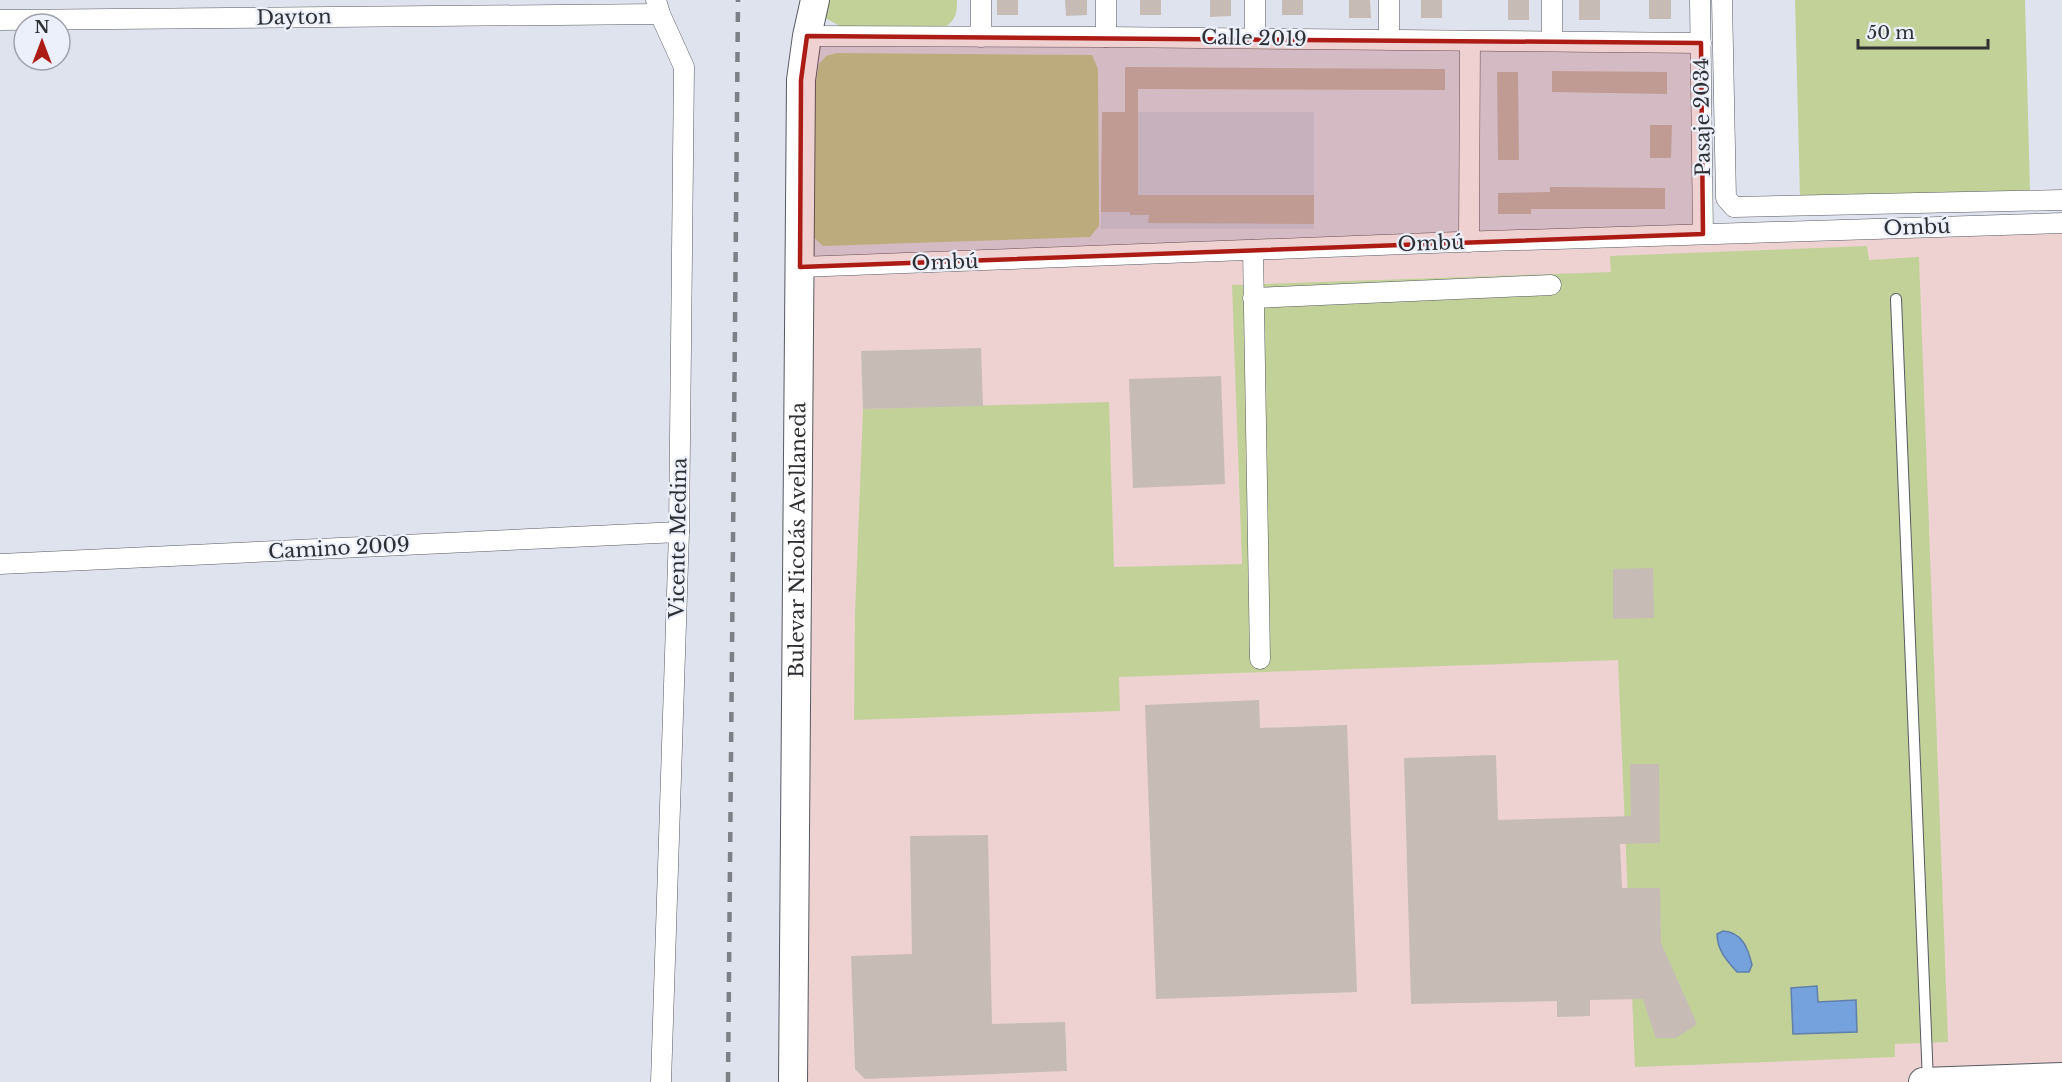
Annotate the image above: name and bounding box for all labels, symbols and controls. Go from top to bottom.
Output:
street label: Dayton [256,4,332,30]
north arrow [12,12,72,72]
scale bar [1858,12,1988,50]
text: N [34,17,50,37]
text: 50 m [1867,22,1915,44]
street label: Calle 2019 [1201,25,1307,51]
street label: Pasaje 2034 [1689,57,1715,177]
street label: Ombú [1883,214,1951,240]
street label: Ombú [1397,230,1465,256]
street label: Ombú [911,249,979,275]
street label: Bulevar Nicolás Avellaneda [784,401,810,678]
street label: Vicente Medina [665,456,691,620]
street label: Camino 2009 [268,532,410,564]

